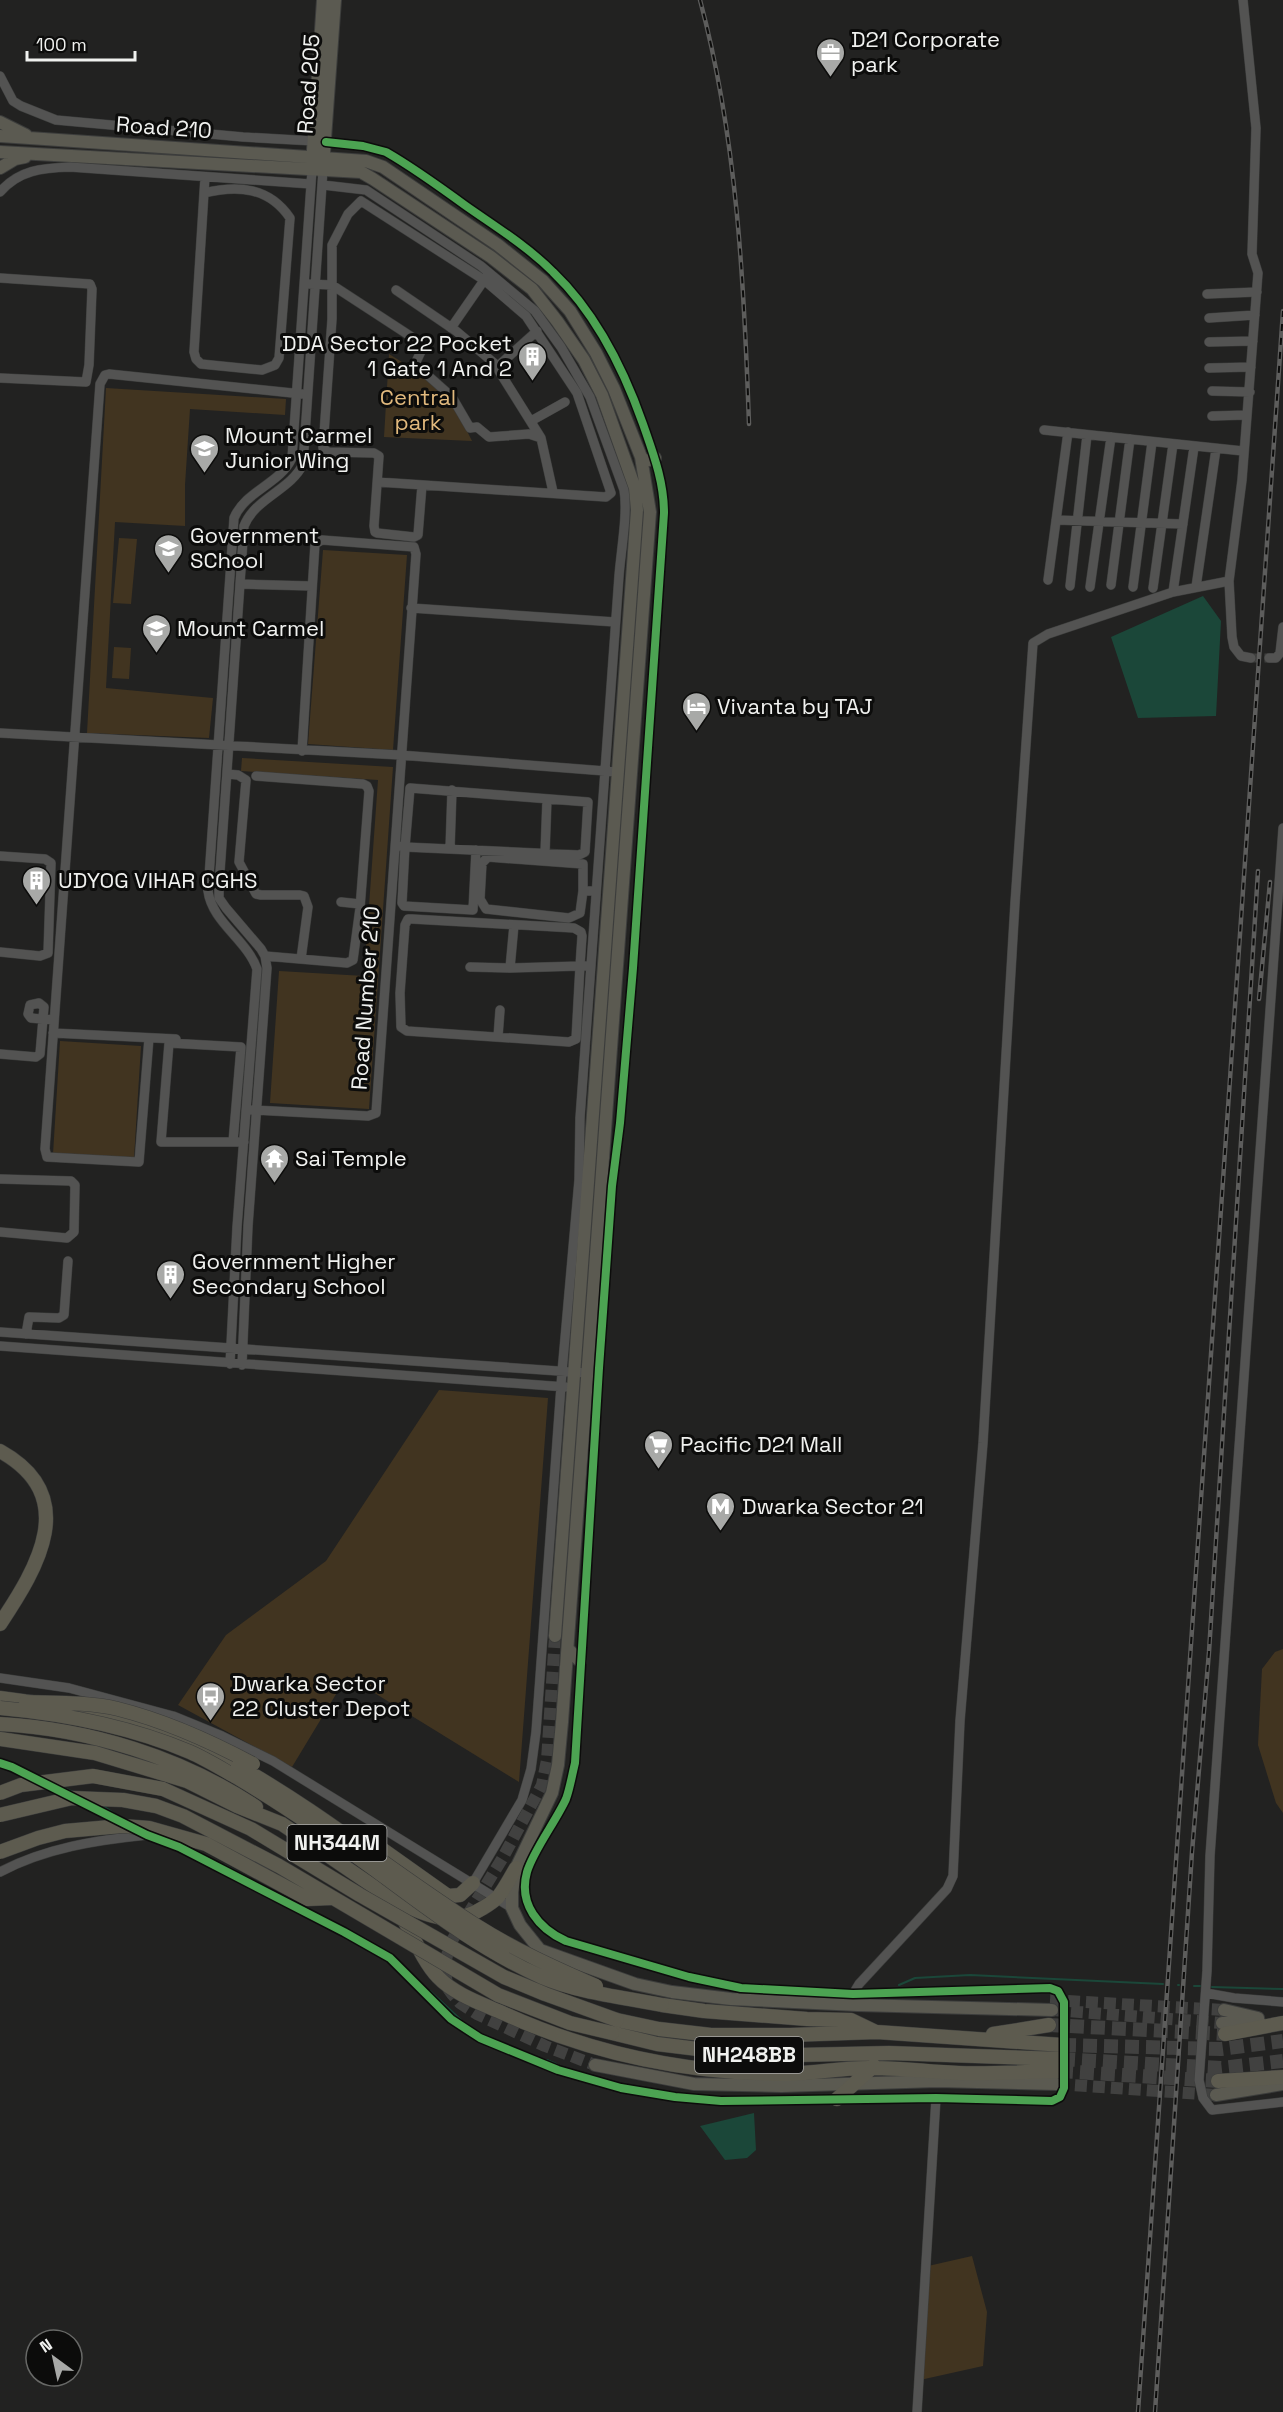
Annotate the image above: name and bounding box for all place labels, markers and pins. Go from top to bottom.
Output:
place label: D21 Corporate park [851,25,1000,78]
office icon: D21 Corporate park [814,36,846,78]
place label: DDA Sector 22 Pocket 1 Gate 1 And 2 [282,329,512,382]
building icon: DDA Sector 22 Pocket 1 Gate 1 And 2 [517,340,549,382]
place label: Mount Carmel Junior Wing [225,421,372,474]
school or university icon: Mount Carmel Junior Wing [188,432,220,474]
place label: Government SChool [190,521,319,574]
school or university icon: Government SChool [153,532,185,574]
school or university icon: Mount Carmel [140,612,172,654]
place label: Mount Carmel [177,614,324,642]
hotel icon: Vivanta by TAJ [680,690,712,732]
place label: Vivanta by TAJ [717,692,873,720]
building icon: UDYOG VIHAR CGHS [21,864,53,906]
place label: UDYOG VIHAR CGHS [58,866,257,894]
temple icon: Sai Temple [258,1142,290,1184]
place label: Sai Temple [295,1144,407,1172]
place label: Government Higher Secondary School [192,1247,396,1300]
building icon: Government Higher Secondary School [155,1258,187,1300]
supermarket icon: Pacific D21 Mall [643,1428,675,1470]
place label: Pacific D21 Mall [680,1430,842,1458]
metro station icon: Dwarka Sector 21 [705,1490,737,1532]
place label: Dwarka Sector 21 [742,1492,924,1520]
place label: Dwarka Sector 22 Cluster Depot [232,1669,410,1722]
bus stop icon: Dwarka Sector 22 Cluster Depot [195,1680,227,1722]

